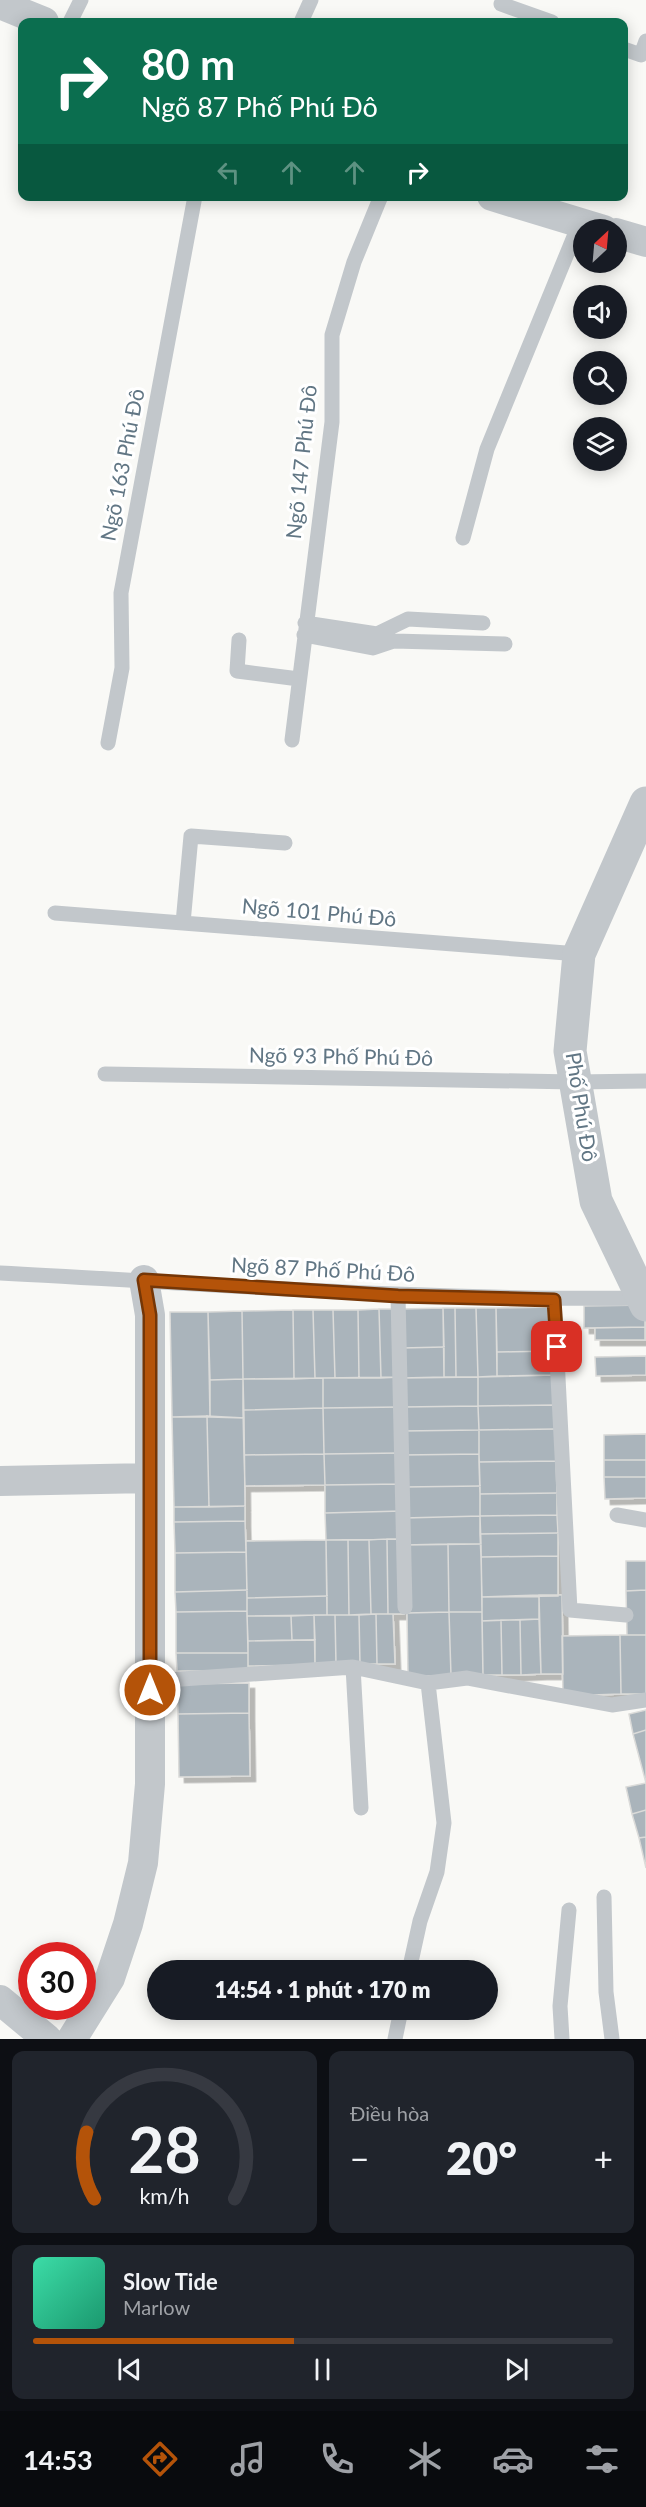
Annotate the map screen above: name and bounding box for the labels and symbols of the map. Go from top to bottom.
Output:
north arrow [573,219,627,273]
street label: Ngõ 147 Phú Đô [280,383,321,540]
street label: Ngõ 163 Phú Đô [94,386,149,543]
street label: Ngõ 101 Phú Đô [241,892,397,931]
street label: Ngõ 93 Phố Phú Đô [249,1041,433,1070]
street label: Phố Phú Đô [561,1050,604,1164]
street label: Ngõ 87 Phố Phú Đô [230,1251,416,1286]
pin [531,1321,582,1372]
position arrow [118,1658,182,1722]
speed limit sign: 30 [18,1942,96,2020]

